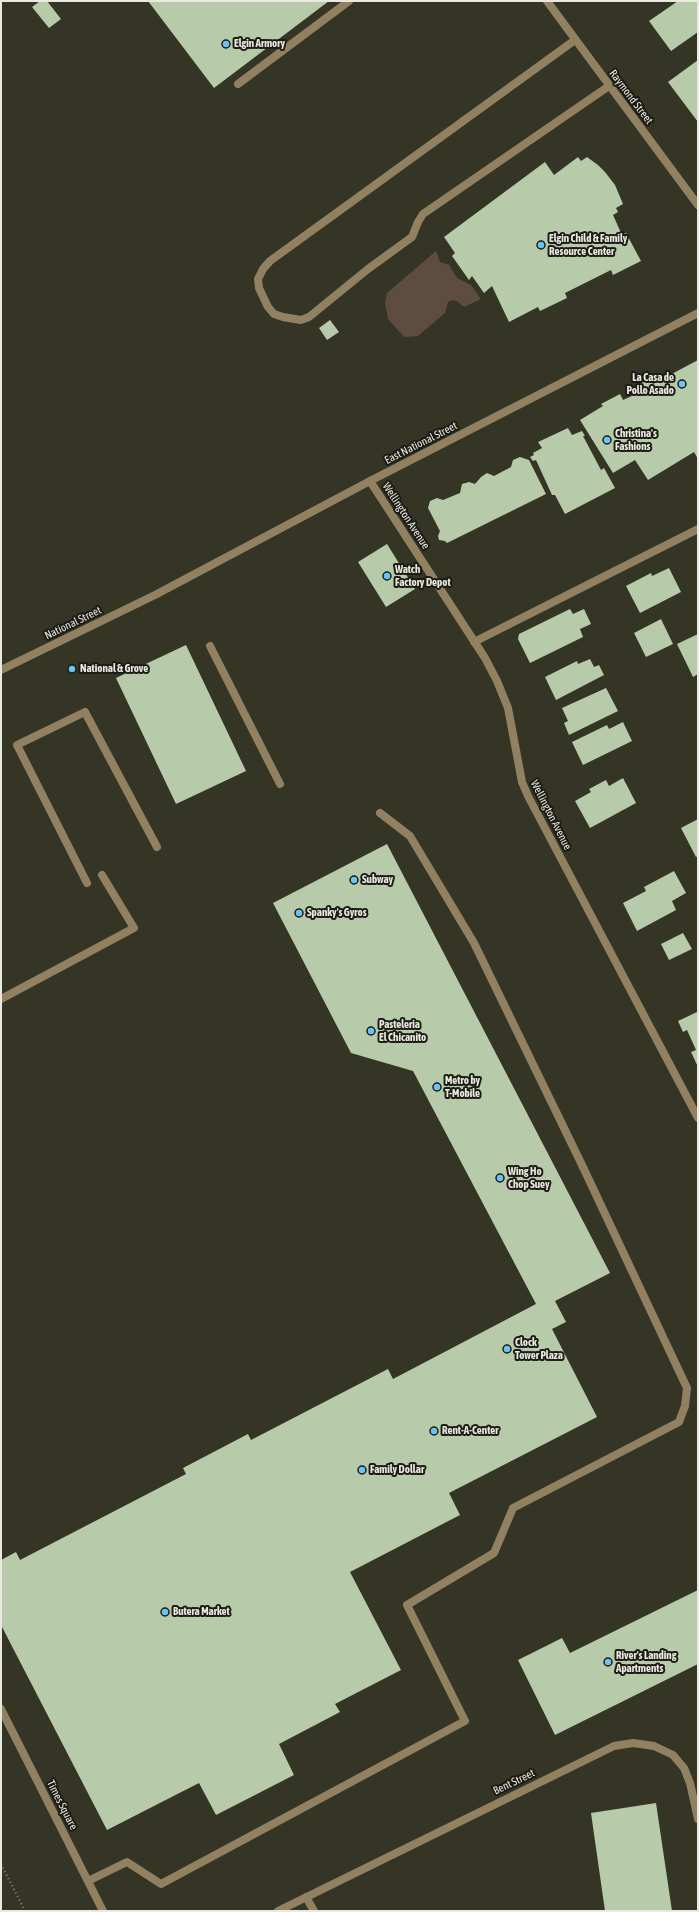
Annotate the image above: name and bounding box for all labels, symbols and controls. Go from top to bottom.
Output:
place label: Elgin Armory [234,37,285,51]
marker: Elgin Armory [221,39,231,49]
street label: Raymond Street [606,67,656,127]
place label: Elgin Child & Family Resource Center [549,232,627,258]
marker: Elgin Child & Family Resource Center [536,240,546,250]
place label: La Casa de Pollo Asado [626,371,674,397]
marker: La Casa de Pollo Asado [677,379,687,389]
street label: East National Street [382,419,460,467]
place label: Christina's Fashions [615,427,657,453]
marker: Christina's Fashions [602,435,612,445]
street label: Wellington Avenue [380,480,432,552]
place label: Watch Factory Depot [395,563,451,589]
marker: Watch Factory Depot [382,571,392,581]
street label: National Street [42,604,104,642]
place label: National & Grove [80,662,148,676]
marker: National & Grove [67,664,77,674]
street label: Wellington Avenue [528,778,574,852]
place label: Subway [362,873,393,887]
marker: Subway [349,875,359,885]
place label: Spanky's Gyros [307,906,367,920]
marker: Spanky's Gyros [294,908,304,918]
place label: Pasteleria El Chicanito [379,1018,426,1044]
marker: Pasteleria El Chicanito [366,1026,376,1036]
place label: Metro by T-Mobile [445,1074,480,1100]
marker: Metro by T-Mobile [432,1082,442,1092]
place label: Wing Ho Chop Suey [508,1165,550,1191]
marker: Wing Ho Chop Suey [495,1173,505,1183]
place label: Clock Tower Plaza [515,1336,563,1362]
marker: Clock Tower Plaza [502,1344,512,1354]
place label: Rent-A-Center [442,1424,498,1438]
marker: Rent-A-Center [429,1426,439,1436]
place label: Family Dollar [370,1463,424,1477]
marker: Family Dollar [357,1465,367,1475]
place label: Butera Market [173,1605,230,1619]
marker: Butera Market [160,1607,170,1617]
place label: River's Landing Apartments [616,1649,676,1675]
marker: River's Landing Apartments [603,1657,613,1667]
street label: Bent Street [491,1766,537,1798]
street label: Times Square [44,1778,80,1832]

